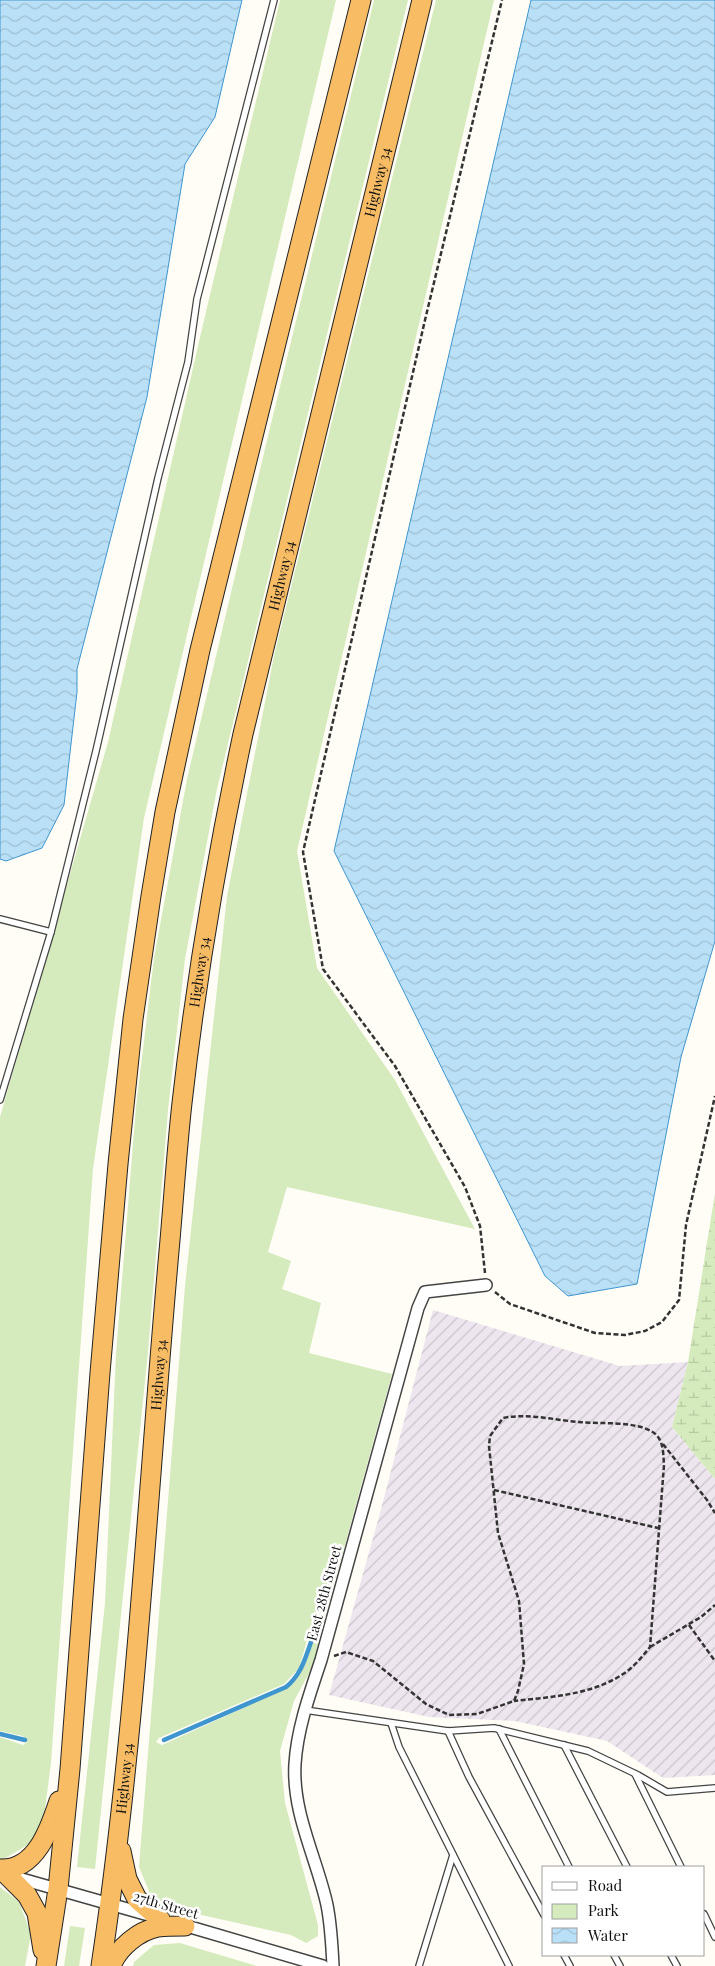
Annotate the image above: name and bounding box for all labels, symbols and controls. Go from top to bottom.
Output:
street label: Highway 34 [359,145,395,219]
street label: Highway 34 [263,539,299,612]
street label: Highway 34 [184,935,214,1009]
street label: Highway 34 [146,1338,170,1411]
street label: East 28th Street [302,1542,346,1643]
street label: Highway 34 [111,1742,137,1815]
legend [542,1866,705,1956]
text: Road [588,1875,622,1895]
street label: 27th Street [131,1886,202,1923]
text: Park [588,1900,620,1920]
text: Water [587,1925,628,1945]

